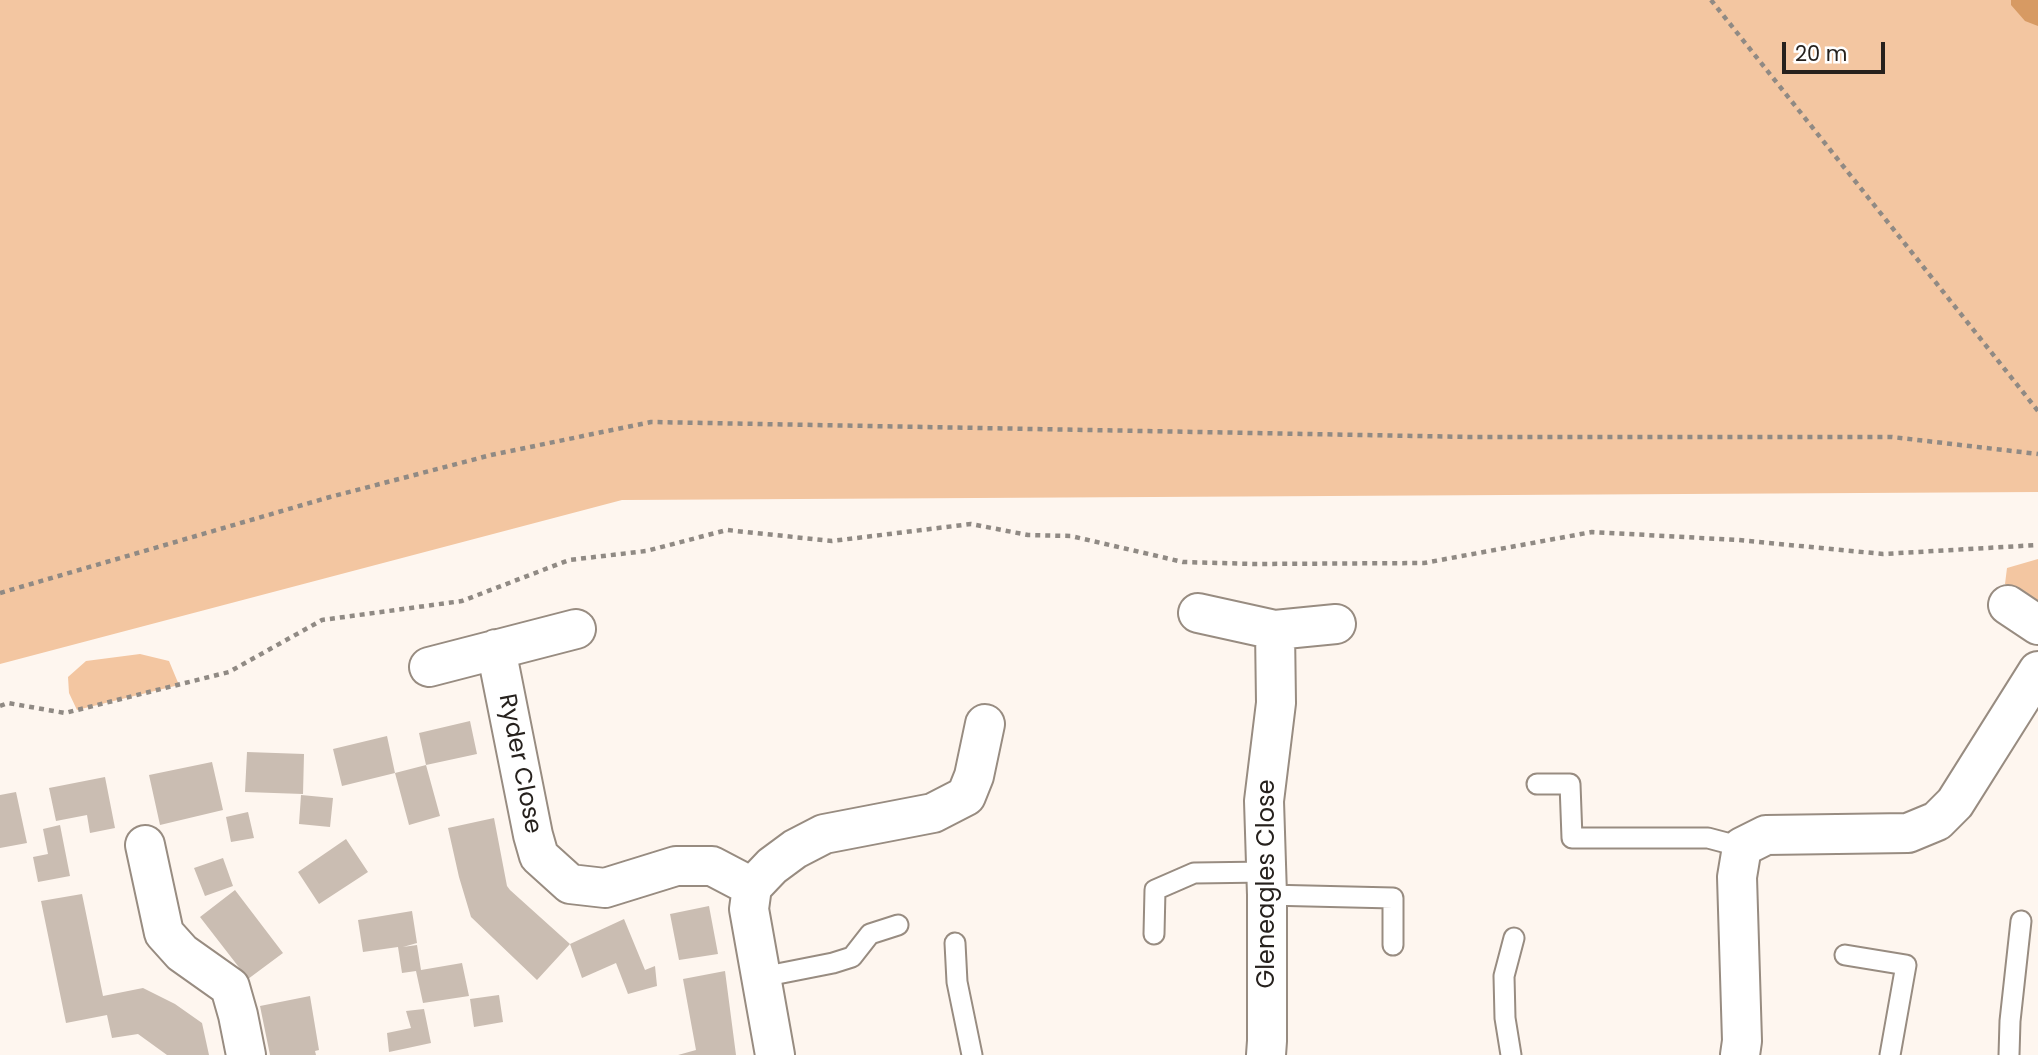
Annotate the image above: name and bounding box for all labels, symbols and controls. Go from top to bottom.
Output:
scale bar [1786,28,1889,72]
text: 20 m [1795,39,1848,68]
street label: Ryder Close [491,692,547,836]
street label: Gleneagles Close [1254,779,1282,989]

